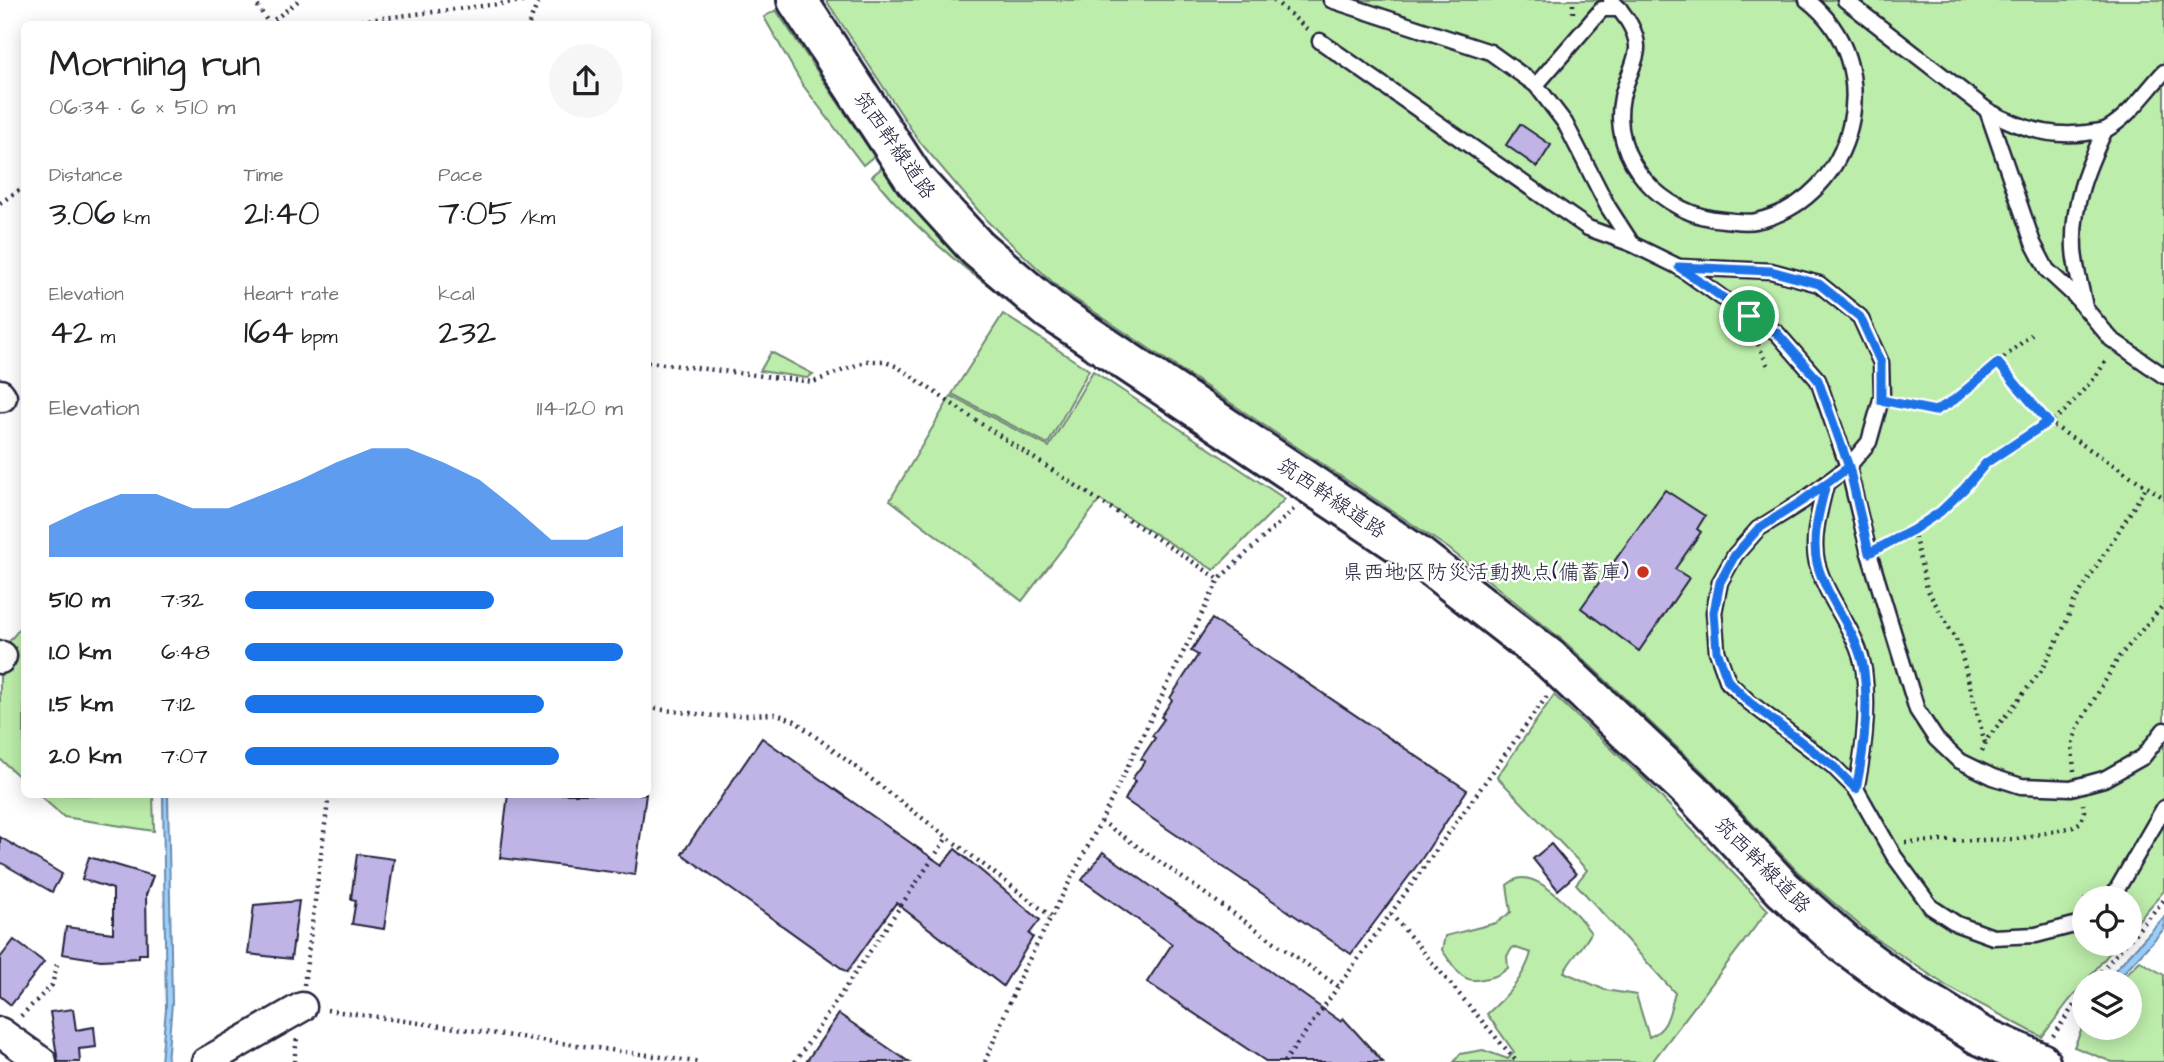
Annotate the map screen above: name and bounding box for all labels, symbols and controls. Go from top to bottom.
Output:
text: Morning run [49,39,261,91]
button: share [549,44,623,118]
street label: 筑西幹線道路 [847,85,943,205]
text: 06:34 · 6 × 510 m [49,91,235,123]
text: Distance [49,162,123,189]
text: Time [244,162,283,189]
text: Pace [438,162,482,189]
text: 3.06 [49,189,116,238]
text: 21:40 [244,189,320,238]
text: 7:05 [438,189,513,238]
text: km [116,205,150,232]
text: /km [513,205,555,232]
text: Elevation [49,281,124,308]
text: Heart rate [244,281,339,308]
text: kcal [438,281,475,308]
pin [1719,286,1779,346]
icon: arrive [1730,297,1768,335]
text: 42 [49,308,93,357]
text: 164 [244,308,294,357]
text: 232 [438,308,496,357]
text: m [93,324,115,351]
text: bpm [294,324,338,351]
text: Elevation [49,392,140,424]
text: 114–120 m [537,392,623,424]
street label: 筑西幹線道路 [1271,451,1392,546]
place label: 県西地区防災活動拠点(備蓄庫) [1342,558,1629,587]
marker: 県西地区防災活動拠点(備蓄庫) [1635,564,1651,580]
text: 510 m [49,584,110,616]
text: 7:32 [161,584,204,616]
text: 1.0 km [49,636,111,668]
text: 6:48 [161,636,210,668]
text: 1.5 km [49,688,113,720]
text: 7:12 [161,688,195,720]
text: 2.0 km [49,740,121,772]
text: 7:07 [161,740,208,772]
street label: 筑西幹線道路 [1708,811,1817,920]
map controls [2072,886,2142,1040]
button: locate [2072,886,2142,956]
button: layers [2072,970,2142,1040]

